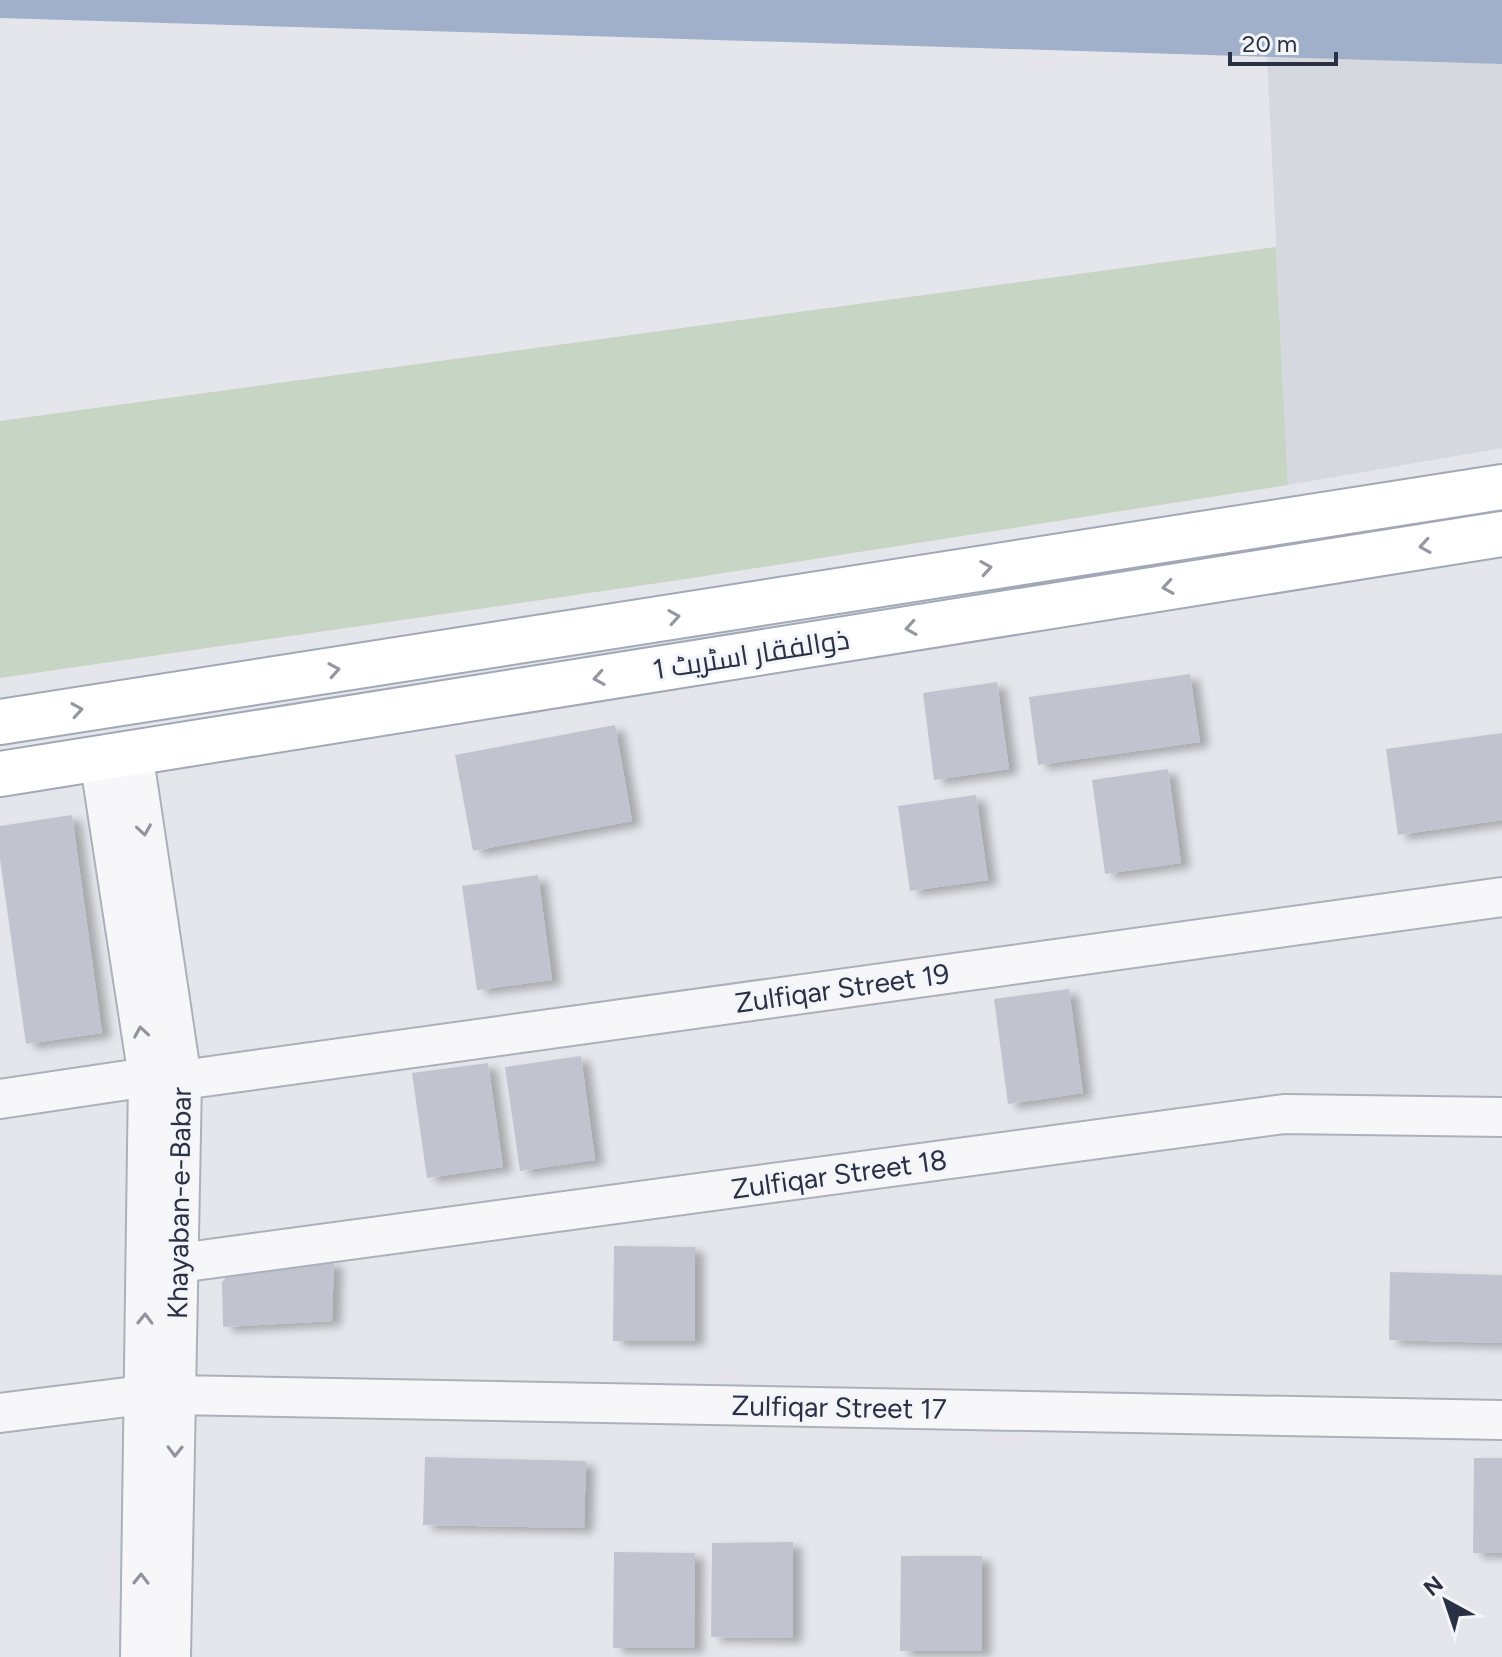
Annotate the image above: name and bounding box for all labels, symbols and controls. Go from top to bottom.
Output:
scale bar [1230,16,1336,66]
text: 20 m [1242,29,1297,58]
one-way arrow [1418,537,1432,554]
one-way arrow [979,560,993,577]
one-way arrow [1161,578,1175,595]
one-way arrow [667,609,681,626]
one-way arrow [905,619,918,636]
street label: ذوالفقار اسٹریٹ 1 [650,622,852,686]
one-way arrow [327,663,341,680]
one-way arrow [593,669,606,686]
one-way arrow [70,703,84,720]
one-way arrow [135,823,152,836]
street label: Zulfiqar Street 19 [733,956,951,1020]
one-way arrow [133,1025,150,1038]
street label: Khayaban-e-Babar [160,1086,198,1319]
street label: Zulfiqar Street 18 [729,1142,949,1206]
one-way arrow [136,1312,153,1325]
street label: Zulfiqar Street 17 [731,1388,947,1426]
one-way arrow [166,1445,183,1458]
north arrow [1406,1561,1486,1641]
text: N [1418,1570,1449,1602]
one-way arrow [132,1572,149,1585]

